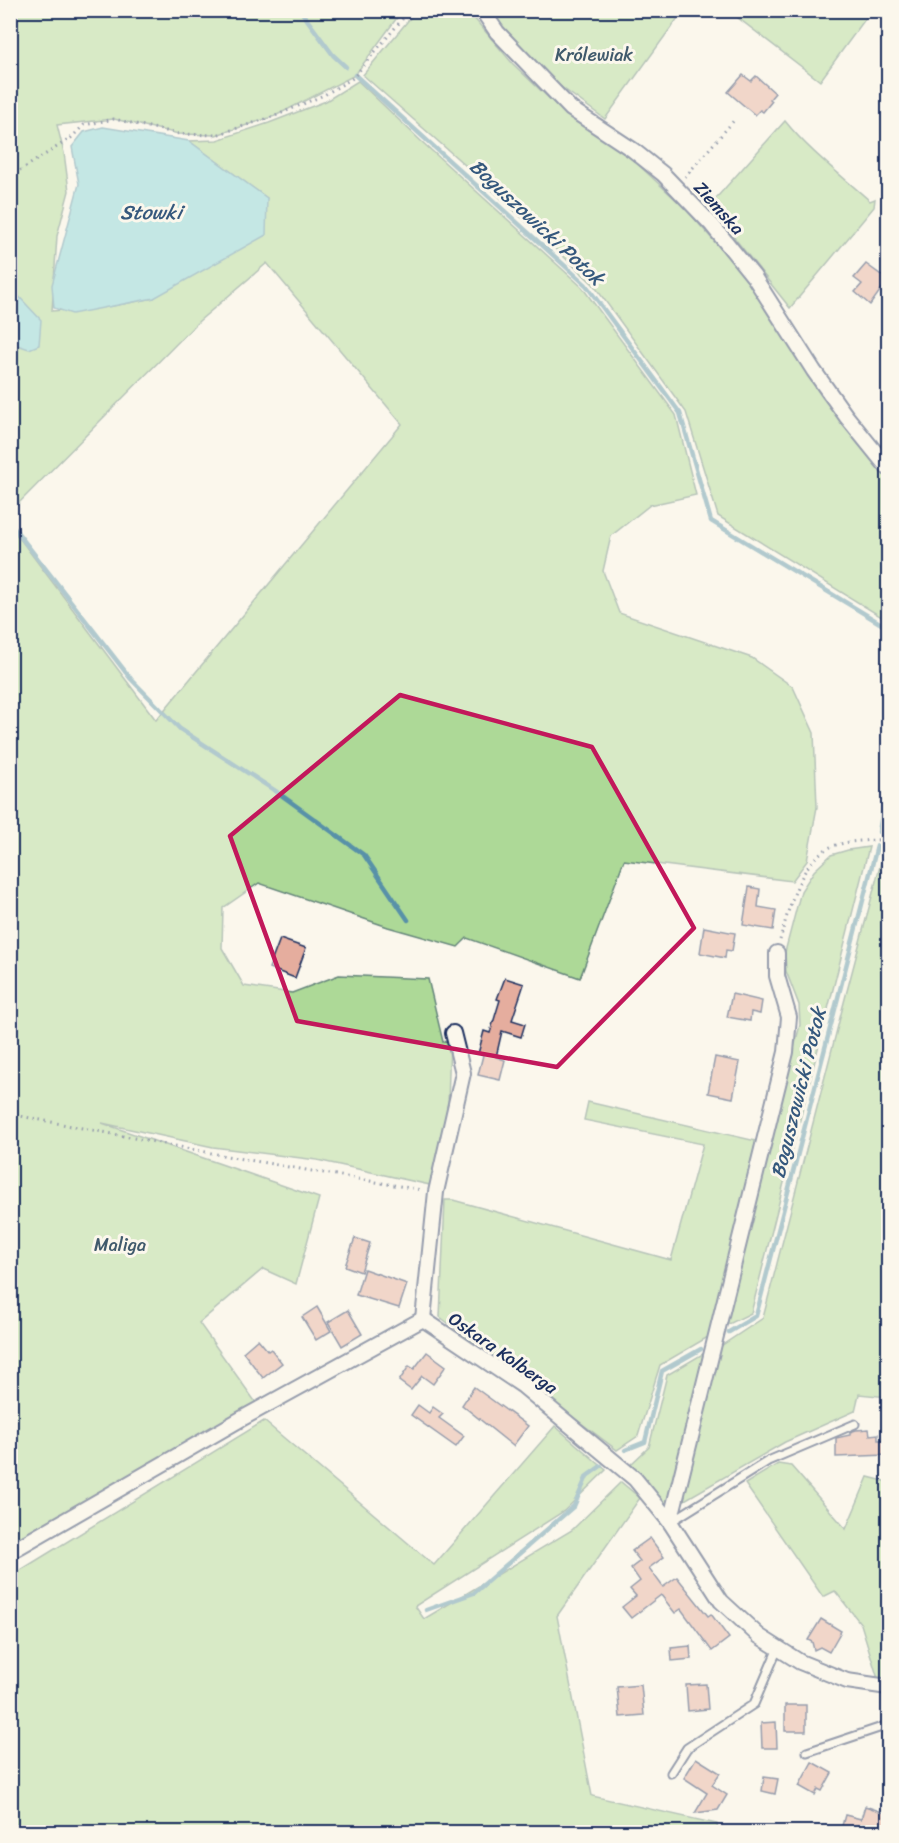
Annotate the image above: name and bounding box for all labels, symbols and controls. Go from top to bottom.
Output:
park label: Królewiak [555,39,633,71]
water label: Boguszowicki Potok [461,150,614,296]
street label: Ziemska [685,173,753,243]
water label: Stowki [120,195,186,230]
water label: Boguszowicki Potok [760,1002,837,1182]
park label: Maliga [94,1229,146,1261]
street label: Oskara Kolberga [441,1303,565,1403]

